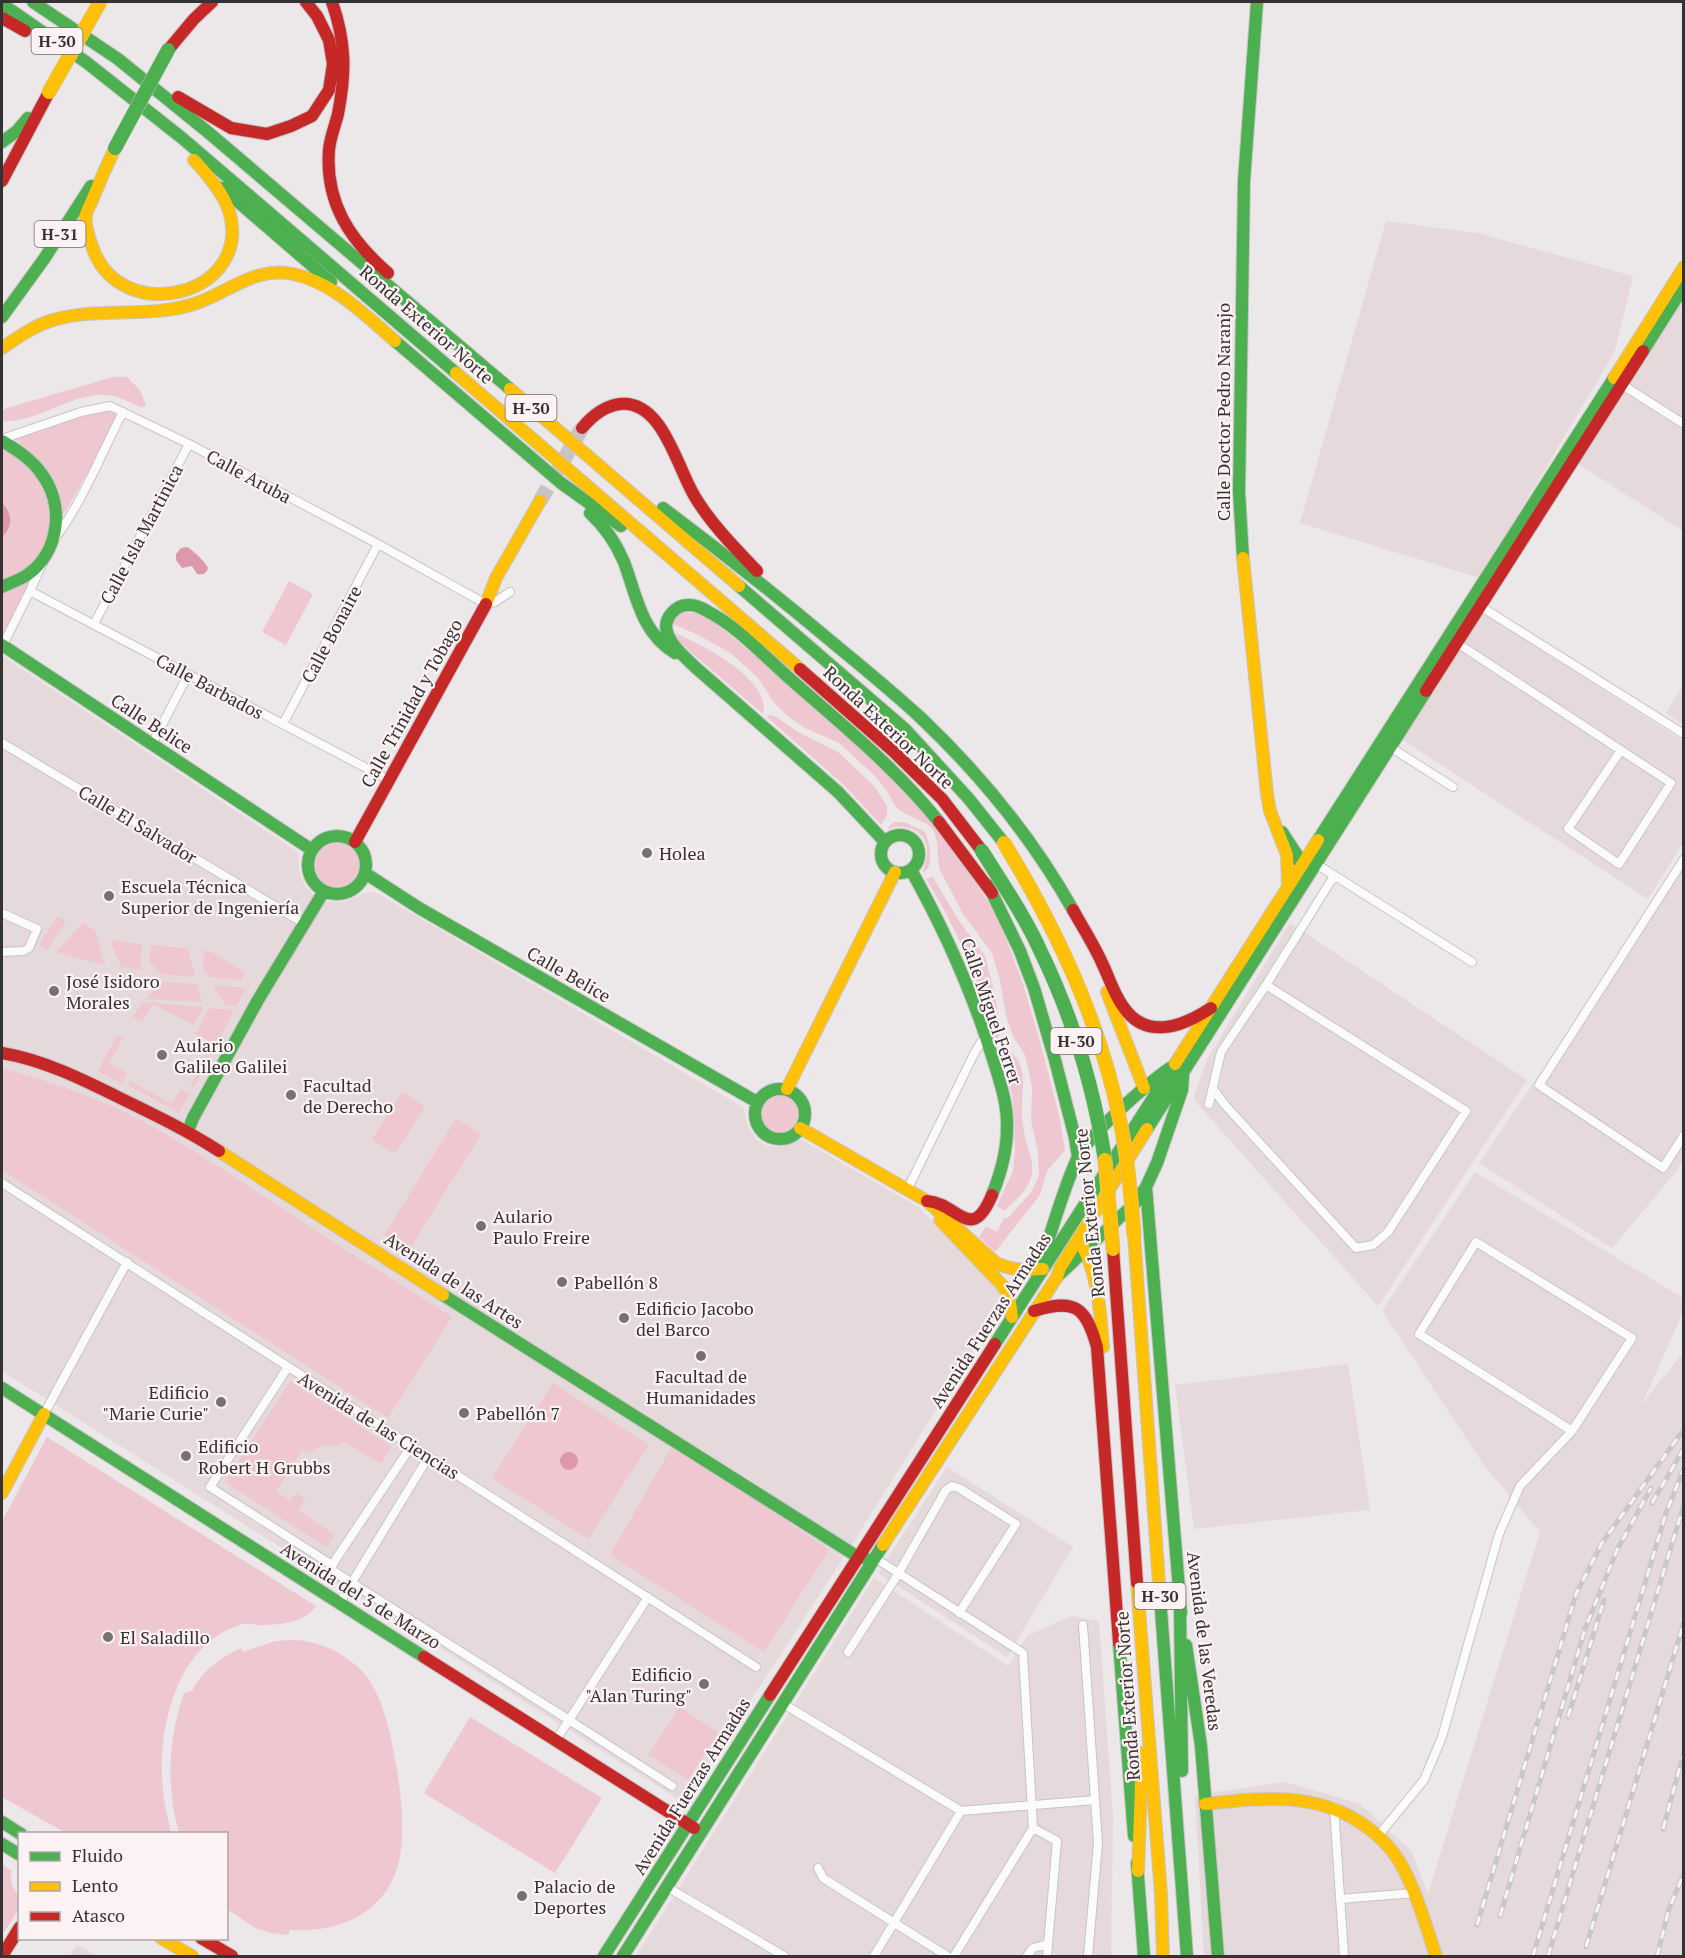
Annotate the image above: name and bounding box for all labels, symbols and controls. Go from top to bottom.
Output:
road number: H-30 [32,28,82,54]
road number: H-31 [34,221,86,247]
street label: Ronda Exterior Norte [355,259,499,389]
street label: Calle Doctor Pedro Naranjo [1211,303,1235,521]
road number: H-30 [506,395,556,421]
street label: Calle Aruba [202,444,296,508]
street label: Calle Isla Martinica [94,460,188,608]
street label: Calle Bonaire [295,581,367,687]
street label: Calle Trinidad y Tobago [355,614,467,792]
street label: Calle Barbados [152,648,268,724]
street label: Ronda Exterior Norte [819,660,959,794]
street label: Calle Belice [106,688,198,758]
street label: Calle El Salvador [74,779,202,869]
place label: Holea [659,841,706,865]
marker: Holea [640,846,654,860]
place label: Escuela Técnica Superior de Ingeniería [121,874,299,919]
marker: Escuela Técnica Superior de Ingeniería [102,889,116,903]
street label: Calle Miguel Ferrer [956,935,1028,1087]
street label: Calle Belice [523,940,615,1008]
place label: José Isidoro Morales [66,969,160,1014]
marker: José Isidoro Morales [47,984,61,998]
road number: H-30 [1050,1028,1102,1054]
place label: Aulario Galileo Galilei [174,1033,287,1078]
marker: Aulario Galileo Galilei [155,1048,169,1062]
place label: Facultad de Derecho [303,1073,393,1118]
marker: Facultad de Derecho [284,1088,298,1102]
street label: Ronda Exterior Norte [1068,1127,1110,1299]
place label: Aulario Paulo Freire [493,1204,590,1249]
marker: Aulario Paulo Freire [474,1219,488,1233]
street label: Avenida de las Artes [380,1226,528,1334]
street label: Avenida Fuerzas Armadas [924,1228,1056,1412]
place label: Pabellón 8 [574,1270,658,1294]
marker: Pabellón 8 [555,1275,569,1289]
place label: Edificio Jacobo del Barco [636,1296,754,1341]
marker: Edificio Jacobo del Barco [617,1311,631,1325]
marker: Facultad de Humanidades [694,1349,708,1363]
place label: Facultad de Humanidades [646,1364,756,1409]
street label: Avenida de las Ciencias [294,1366,464,1484]
place label: Edificio "Marie Curie" [102,1380,209,1425]
marker: Edificio "Marie Curie" [214,1395,228,1409]
place label: Pabellón 7 [476,1401,560,1425]
marker: Pabellón 7 [457,1406,471,1420]
place label: Edificio Robert H Grubbs [198,1434,330,1479]
marker: Edificio Robert H Grubbs [179,1449,193,1463]
street label: Avenida del 3 de Marzo [276,1536,446,1654]
street label: Avenida de las Veredas [1182,1550,1228,1732]
road number: H-30 [1134,1583,1186,1609]
street label: Ronda Exterior Norte [1109,1610,1145,1782]
place label: El Saladillo [120,1625,210,1649]
marker: El Saladillo [101,1630,115,1644]
place label: Edificio "Alan Turing" [585,1662,692,1707]
marker: Edificio "Alan Turing" [697,1677,711,1691]
street label: Avenida Fuerzas Armadas [627,1693,755,1879]
legend [18,1832,228,1940]
text: Fluido [72,1843,123,1867]
text: Lento [72,1873,118,1897]
place label: Palacio de Deportes [534,1874,616,1919]
marker: Palacio de Deportes [515,1889,529,1903]
text: Atasco [72,1903,125,1927]

